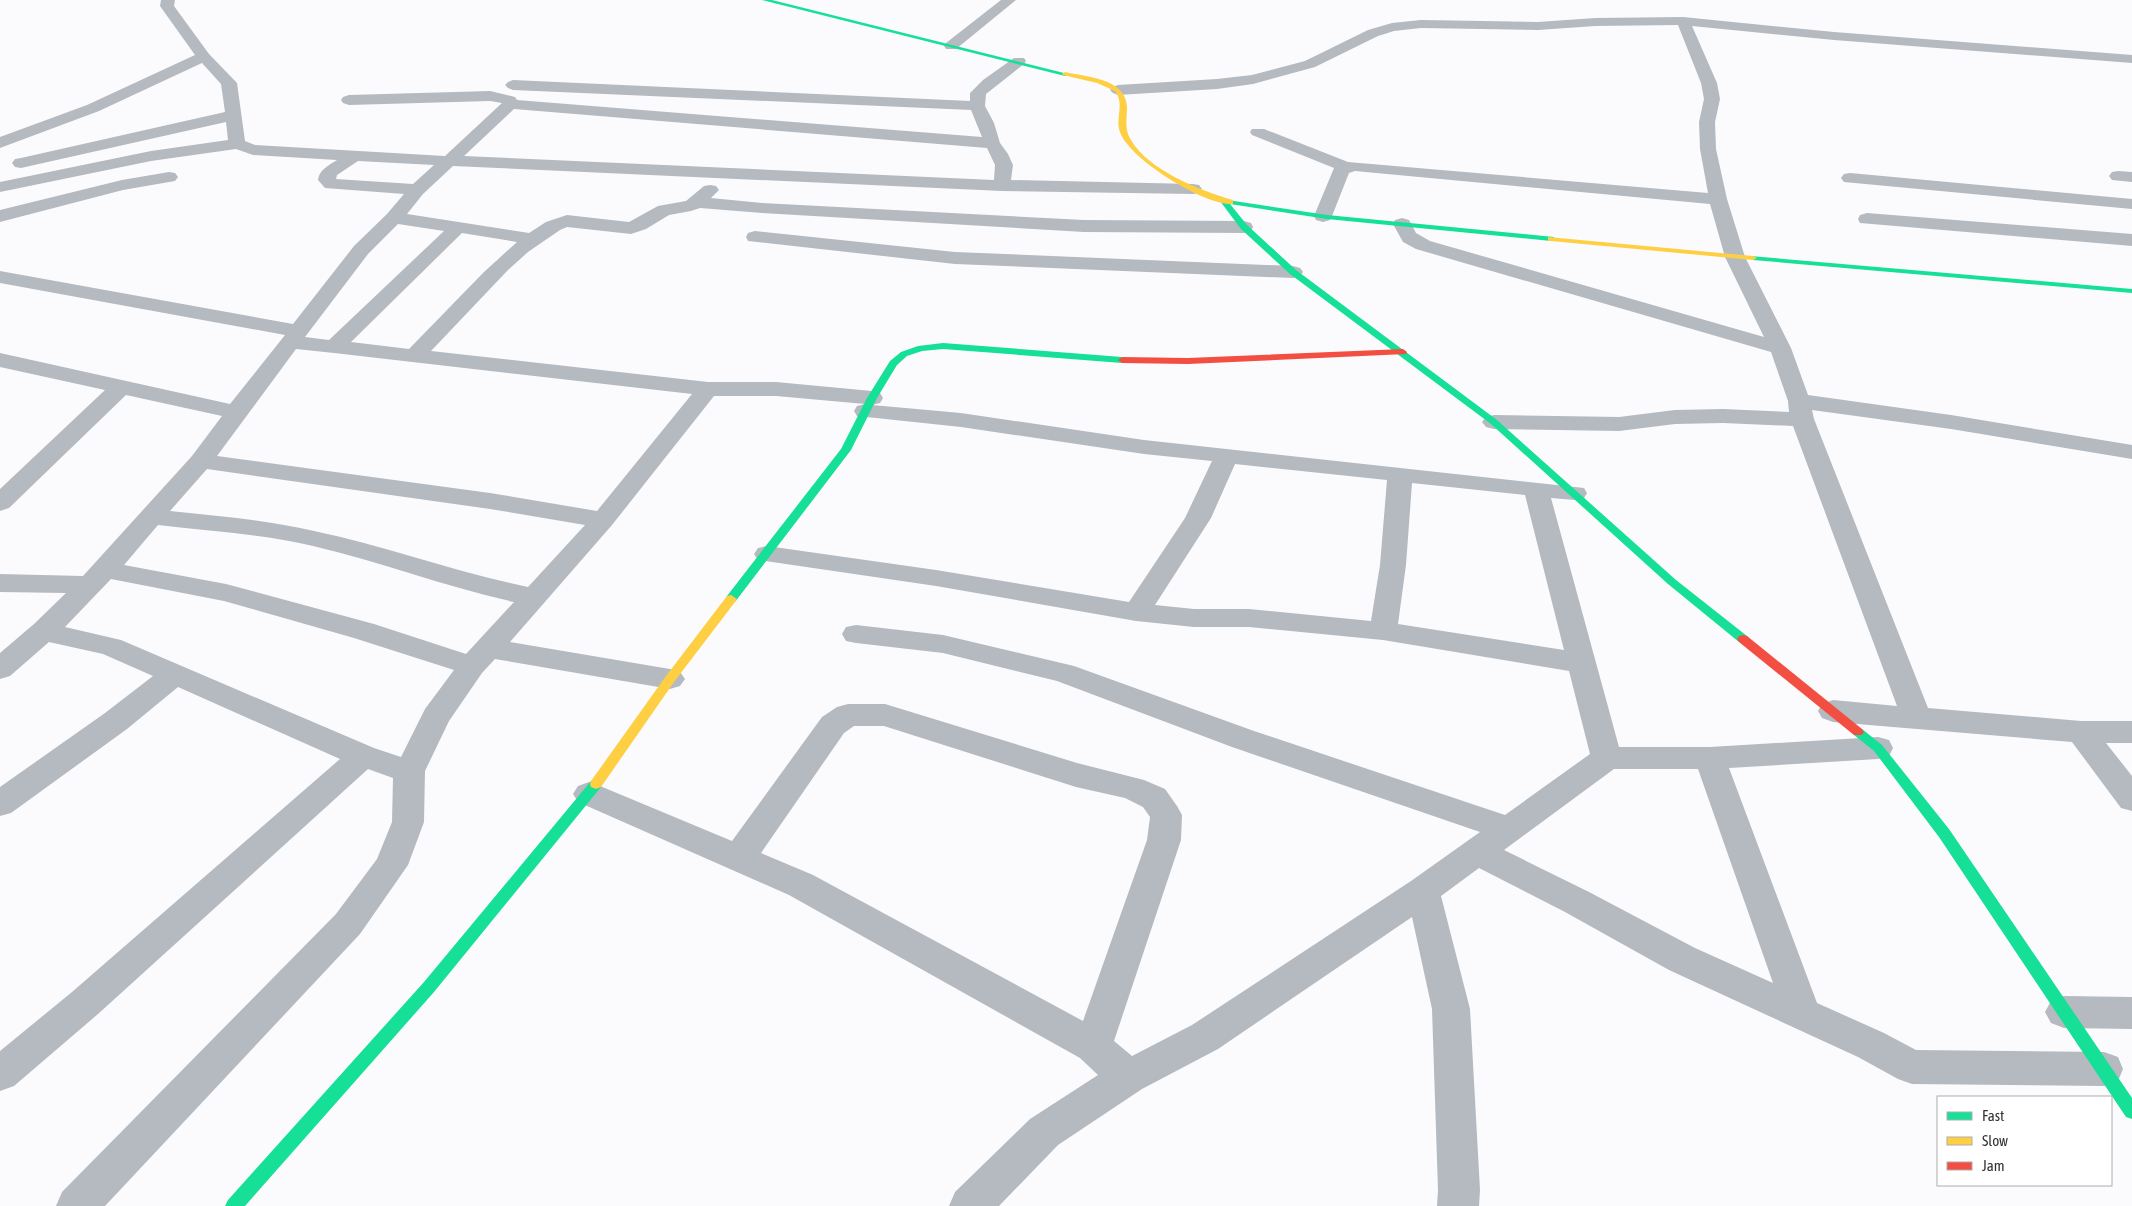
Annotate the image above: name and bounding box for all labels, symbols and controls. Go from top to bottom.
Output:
legend [1937,1096,2112,1186]
text: Fast [1982,1107,2004,1124]
text: Slow [1982,1132,2008,1149]
text: Jam [1982,1157,2005,1174]

